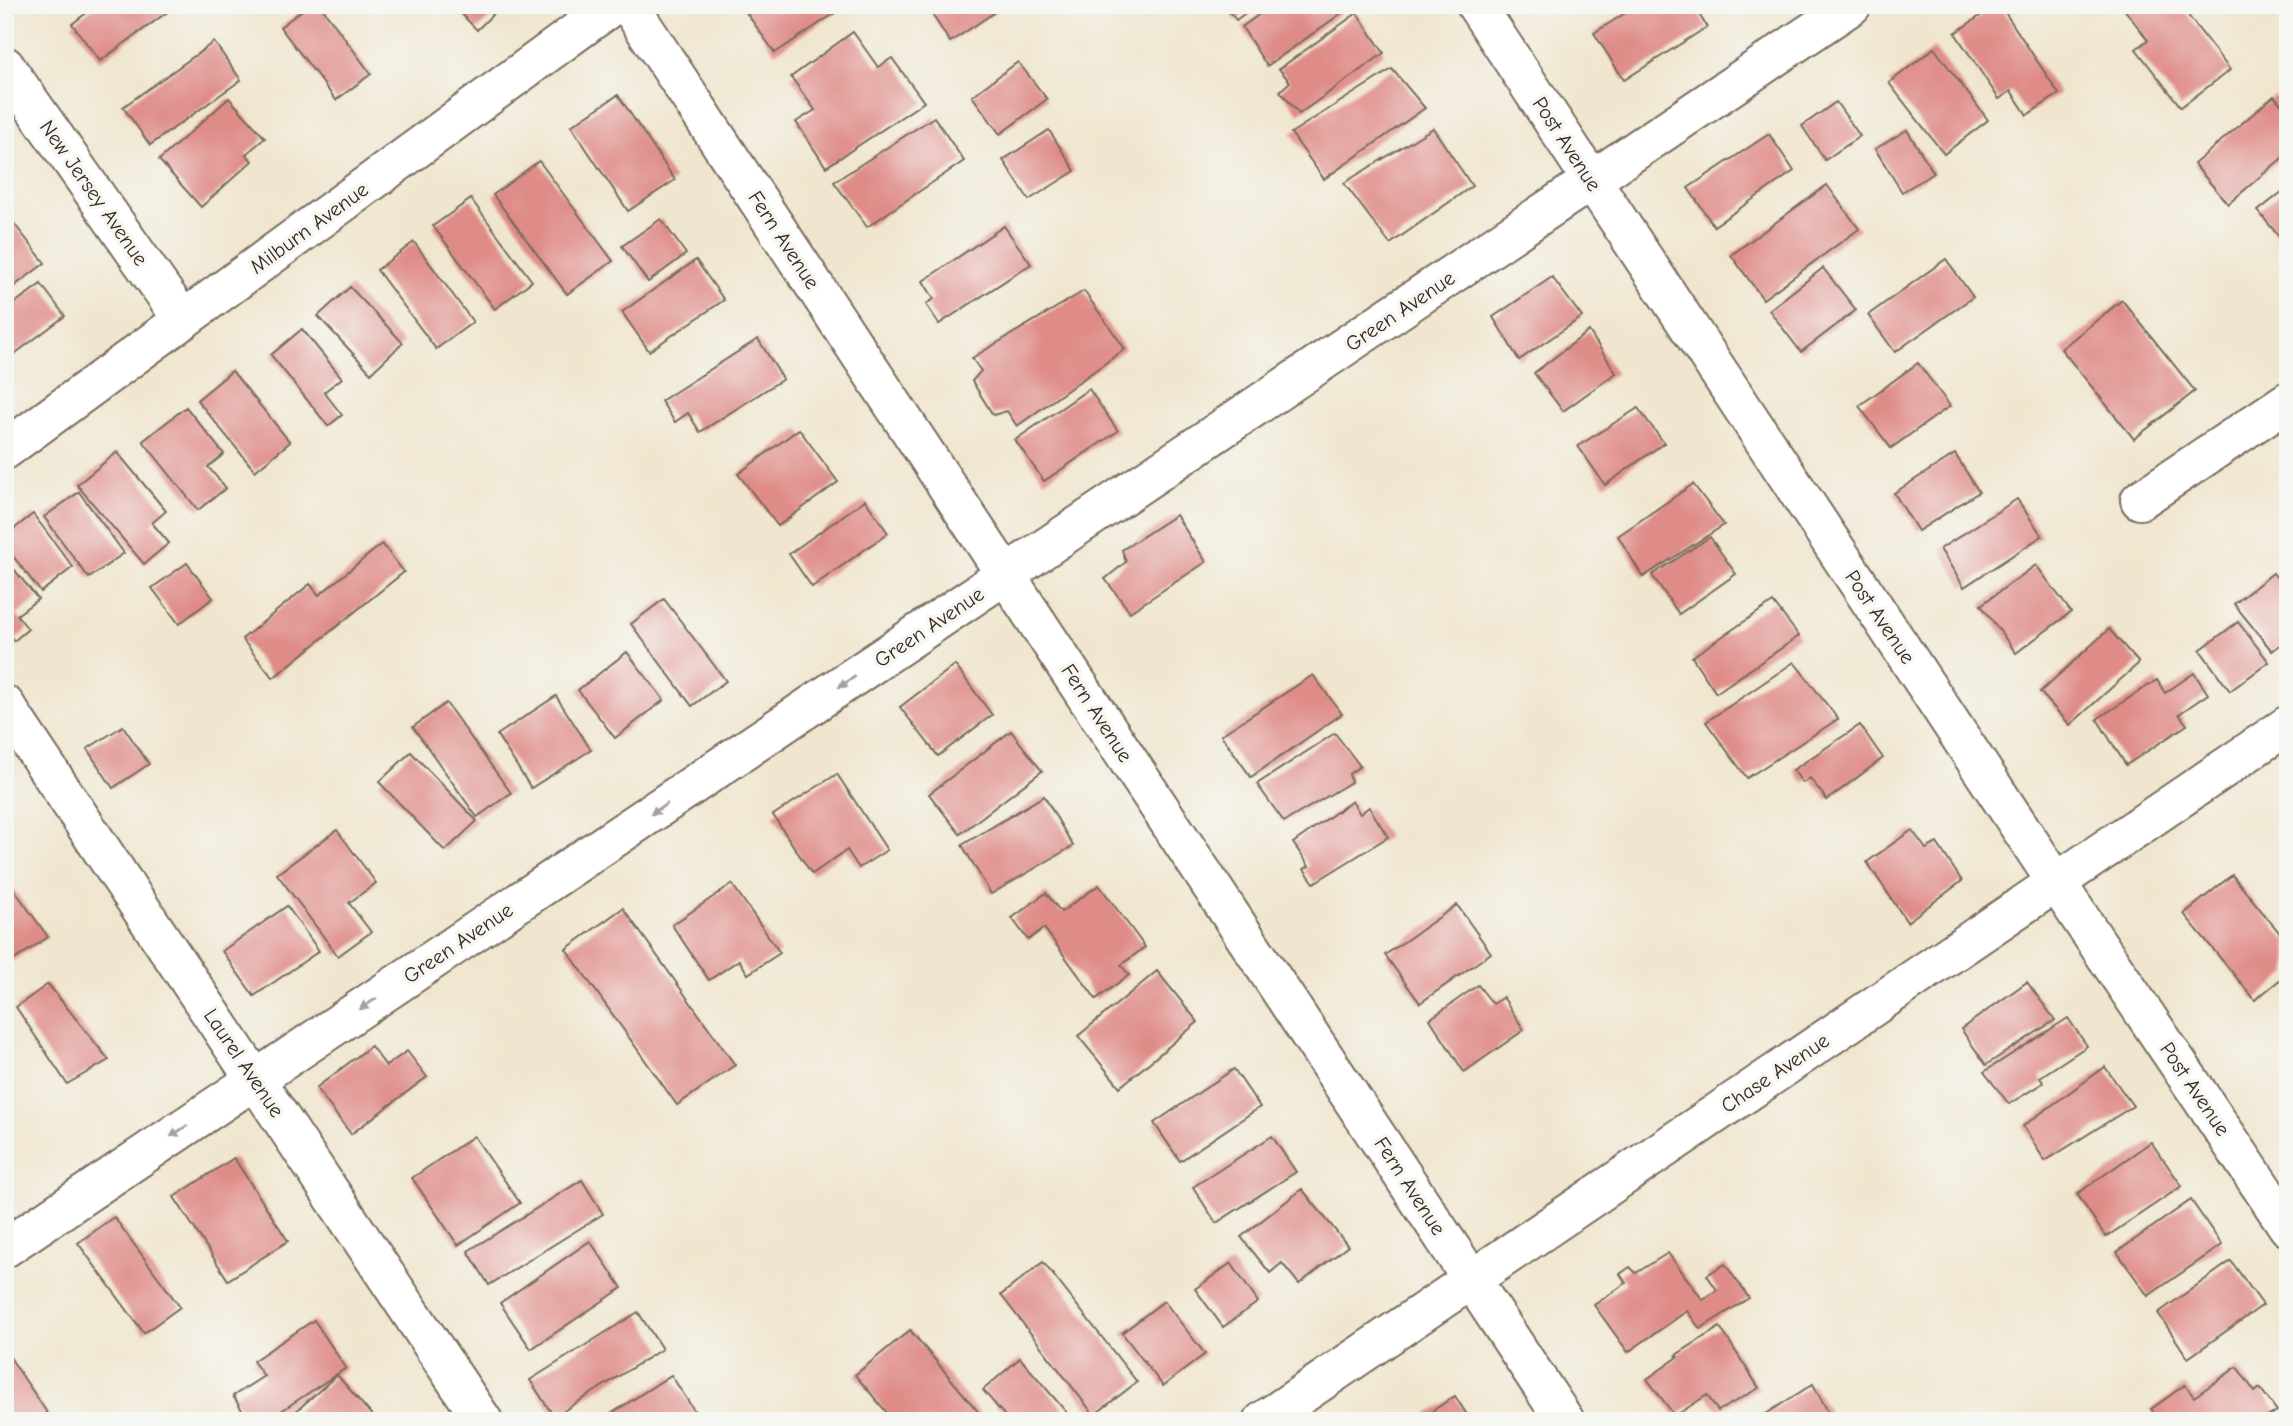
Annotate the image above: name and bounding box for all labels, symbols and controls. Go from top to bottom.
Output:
street label: Post Avenue [1528,92,1606,196]
street label: New Jersey Avenue [35,116,153,270]
street label: Milburn Avenue [245,177,373,279]
street label: Fern Avenue [743,186,825,294]
street label: Green Avenue [1341,266,1459,356]
street label: Post Avenue [1840,566,1920,668]
street label: Green Avenue [870,582,988,672]
street label: Fern Avenue [1056,659,1138,767]
one-way arrow [838,675,857,688]
one-way arrow [649,802,668,815]
street label: Green Avenue [399,898,517,988]
one-way arrow [359,997,377,1011]
street label: Laurel Avenue [199,1004,289,1122]
street label: Chase Avenue [1716,1028,1834,1118]
street label: Post Avenue [2155,1038,2235,1140]
one-way arrow [170,1124,188,1138]
street label: Fern Avenue [1369,1132,1451,1240]

